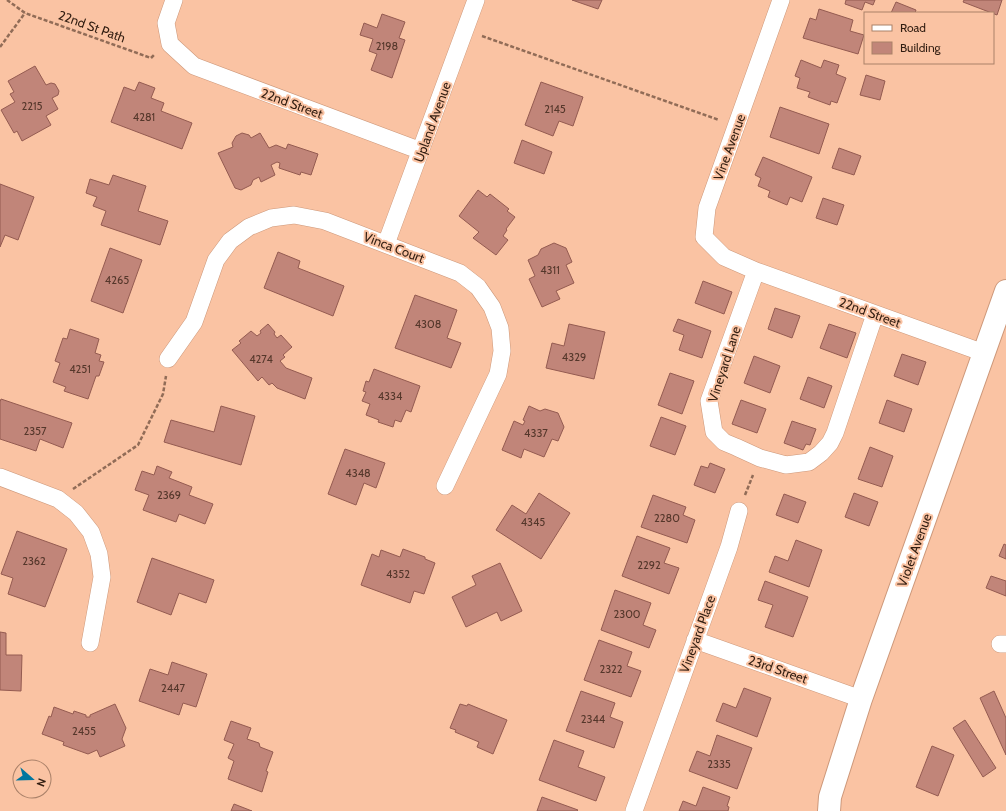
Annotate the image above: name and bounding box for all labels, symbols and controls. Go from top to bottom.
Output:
street label: 22nd St Path [56,6,128,46]
legend [864,12,994,64]
text: Road [900,20,926,35]
house number: 2198 [376,39,398,53]
text: Building [900,40,942,55]
street label: Upland Avenue [410,79,454,164]
street label: 22nd Street [259,84,326,122]
house number: 2215 [21,99,43,113]
house number: 2145 [544,102,566,116]
house number: 4281 [133,110,155,124]
street label: Vine Avenue [710,111,748,182]
street label: Vinca Court [361,228,427,266]
house number: 4311 [540,263,560,277]
house number: 4265 [105,273,129,287]
street label: 22nd Street [837,293,904,331]
house number: 4308 [415,317,441,331]
street label: Vineyard Lane [704,324,744,404]
house number: 4329 [562,350,586,364]
house number: 4274 [249,352,273,366]
house number: 4251 [69,362,91,376]
house number: 4334 [378,389,403,403]
house number: 2357 [23,424,47,438]
house number: 4337 [524,426,548,440]
house number: 4348 [345,466,371,480]
house number: 2369 [157,488,181,502]
house number: 2280 [654,511,680,525]
street label: Violet Avenue [893,511,935,589]
house number: 4345 [521,515,545,529]
house number: 2362 [22,554,46,568]
house number: 2292 [637,558,661,572]
house number: 4352 [386,567,410,581]
street label: Vineyard Place [676,593,718,675]
house number: 2300 [613,607,641,621]
street label: 23rd Street [746,651,810,687]
house number: 2322 [599,662,623,676]
house number: 2447 [161,681,185,695]
house number: 2344 [581,712,606,726]
house number: 2455 [72,724,96,738]
house number: 2335 [707,757,731,771]
north arrow [12,759,52,799]
text: N [33,776,49,788]

